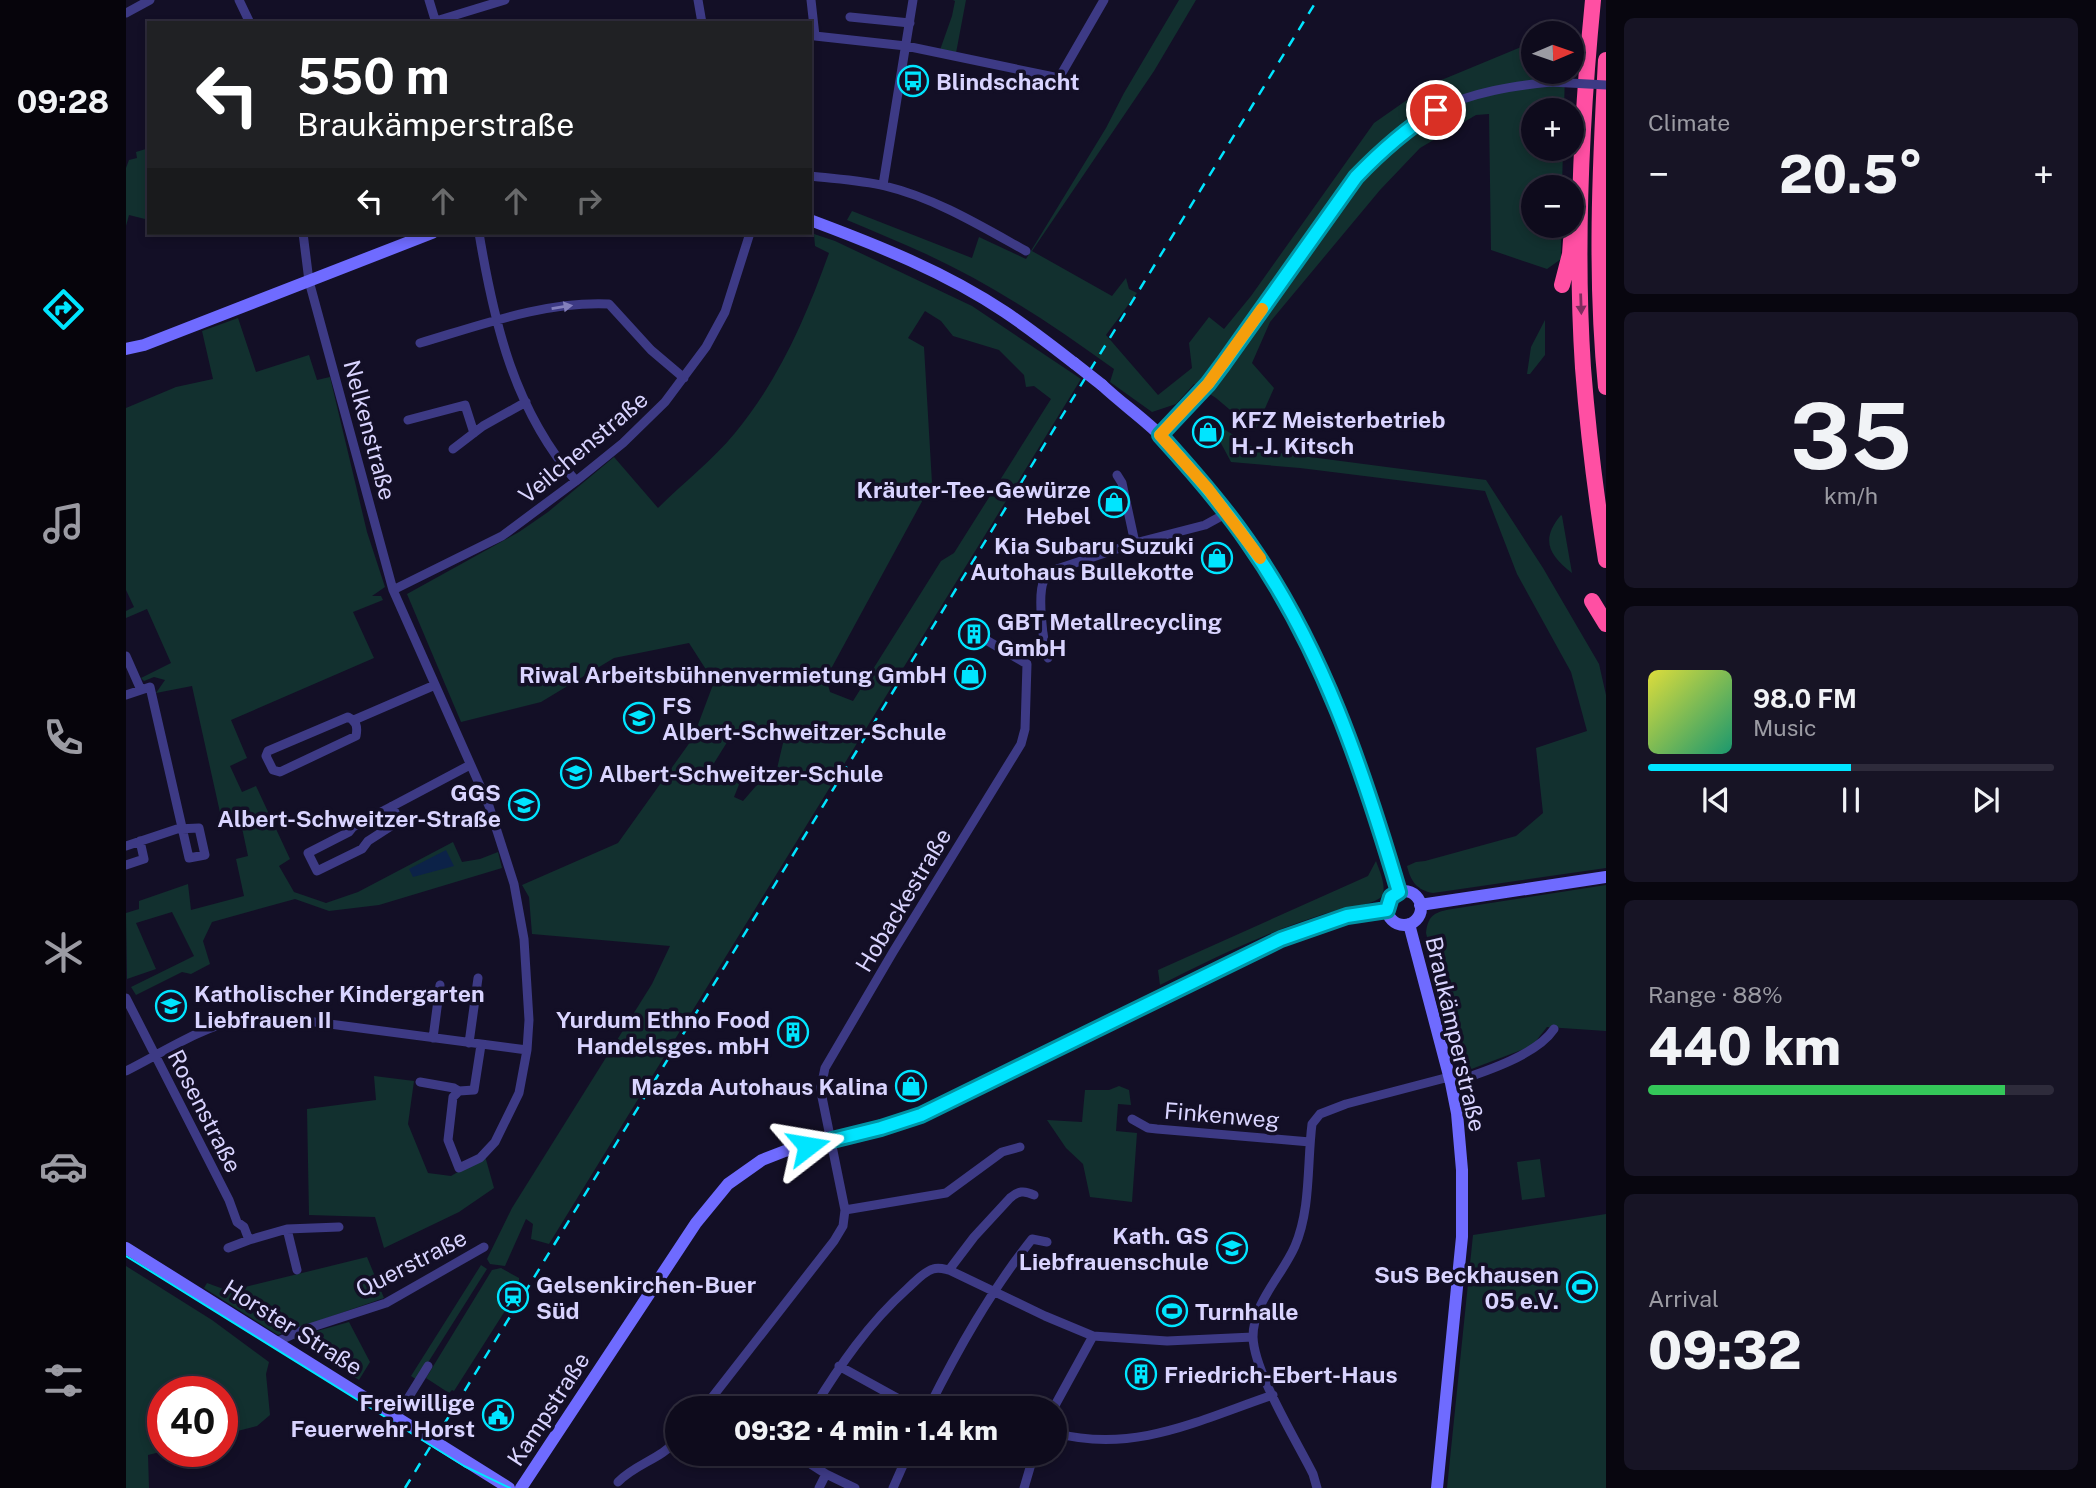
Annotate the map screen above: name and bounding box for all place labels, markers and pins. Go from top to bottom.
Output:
bus stop icon: Blindschacht [896,64,930,98]
place label: Blindschacht [936,68,1080,95]
pin [1406,80,1466,140]
place label: KFZ Meisterbetrieb H.-J. Kitsch [1231,406,1445,459]
shop icon: KFZ Meisterbetrieb H.-J. Kitsch [1191,415,1225,449]
place label: Kräuter-Tee-Gewürze Hebel [856,476,1091,529]
shop icon: Kräuter-Tee-Gewürze Hebel [1097,485,1131,519]
place label: Kia Subaru Suzuki Autohaus Bullekotte [970,532,1194,585]
shop icon: Kia Subaru Suzuki Autohaus Bullekotte [1200,541,1234,575]
place label: GBT Metallrecycling GmbH [997,608,1222,661]
building icon: GBT Metallrecycling GmbH [957,617,991,651]
shop icon: Riwal Arbeitsbühnenvermietung GmbH [953,657,987,691]
place label: Riwal Arbeitsbühnenvermietung GmbH [519,661,947,688]
place label: FS Albert-Schweitzer-Schule [662,692,947,745]
school or university icon: FS Albert-Schweitzer-Schule [622,701,656,735]
school or university icon: Albert-Schweitzer-Schule [559,756,593,790]
place label: Albert-Schweitzer-Schule [599,760,884,787]
place label: GGS Albert-Schweitzer-Straße [217,779,501,832]
school or university icon: GGS Albert-Schweitzer-Straße [507,788,541,822]
place label: Katholischer Kindergarten Liebfrauen II [194,980,485,1033]
school or university icon: Katholischer Kindergarten Liebfrauen II [154,989,188,1023]
place label: Yurdum Ethno Food Handelsges. mbH [556,1006,770,1059]
building icon: Yurdum Ethno Food Handelsges. mbH [776,1015,810,1049]
shop icon: Mazda Autohaus Kalina [894,1069,928,1103]
place label: Mazda Autohaus Kalina [631,1073,888,1100]
place label: Kath. GS Liebfrauenschule [1019,1222,1209,1275]
school or university icon: Kath. GS Liebfrauenschule [1215,1231,1249,1265]
place label: SuS Beckhausen 05 e.V. [1374,1261,1559,1314]
sports icon: SuS Beckhausen 05 e.V. [1565,1270,1599,1304]
place label: Gelsenkirchen-Buer Süd [536,1271,756,1324]
station icon: Gelsenkirchen-Buer Süd [496,1280,530,1314]
sports icon: Turnhalle [1155,1294,1189,1328]
place label: Turnhalle [1195,1298,1299,1325]
building icon: Friedrich-Ebert-Haus [1124,1357,1158,1391]
place label: Friedrich-Ebert-Haus [1164,1361,1398,1388]
place label: Freiwillige Feuerwehr Horst [290,1389,475,1442]
public building icon: Freiwillige Feuerwehr Horst [481,1398,515,1432]

